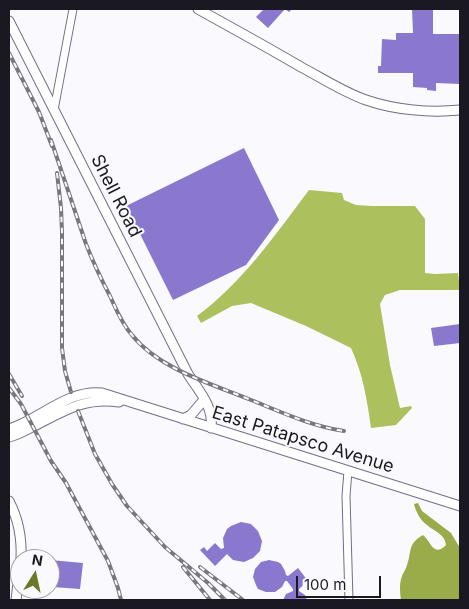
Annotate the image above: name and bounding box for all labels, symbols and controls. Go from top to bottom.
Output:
street label: Shell Road [86,151,146,241]
street label: East Patapsco Avenue [209,402,397,478]
north arrow [10,549,60,599]
text: N [31,550,44,569]
scale bar [299,566,384,598]
text: 100 m [304,575,346,594]

